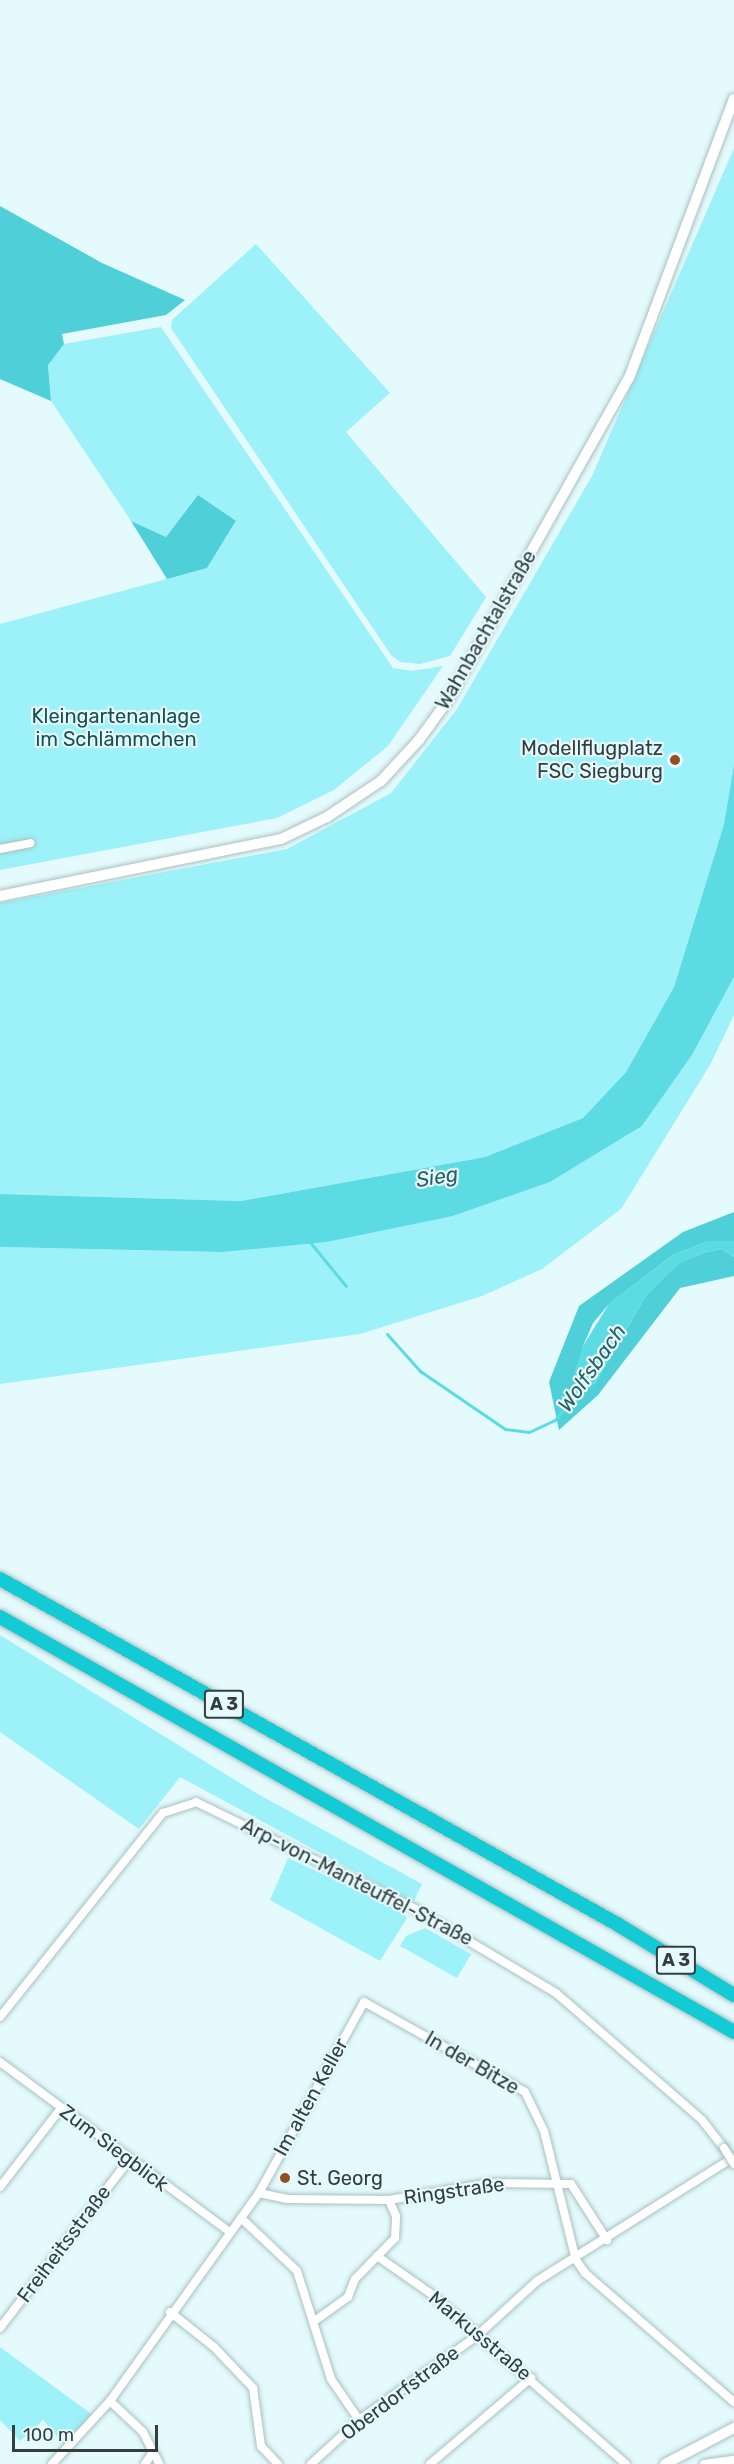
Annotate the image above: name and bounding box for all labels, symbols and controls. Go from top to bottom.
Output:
street label: Wahnbachtalstraße [431,546,541,714]
park label: Kleingartenanlage im Schlämmchen [32,705,200,752]
place label: Modellflugplatz FSC Siegburg [521,736,663,783]
marker: Modellflugplatz FSC Siegburg [668,753,682,767]
water label: Sieg [414,1161,460,1193]
water label: Wolfsbach [553,1319,631,1417]
road number: A 3 [203,1689,245,1719]
street label: Arp-von-Manteuffel-Straße [237,1813,477,1951]
road number: A 3 [655,1945,697,1975]
street label: In der Bitze [420,2026,524,2100]
street label: Im alten Keller [269,2034,353,2160]
street label: Zum Siegblick [55,2099,173,2197]
place label: St. Georg [297,2166,383,2190]
marker: St. Georg [278,2171,292,2185]
street label: Ringstraße [402,2172,506,2210]
street label: Freiheitsstraße [12,2181,116,2307]
street label: Markusstraße [424,2286,536,2386]
street label: Oberdorfstraße [336,2341,464,2445]
scale bar [15,2413,160,2451]
text: 100 m [23,2424,74,2446]

